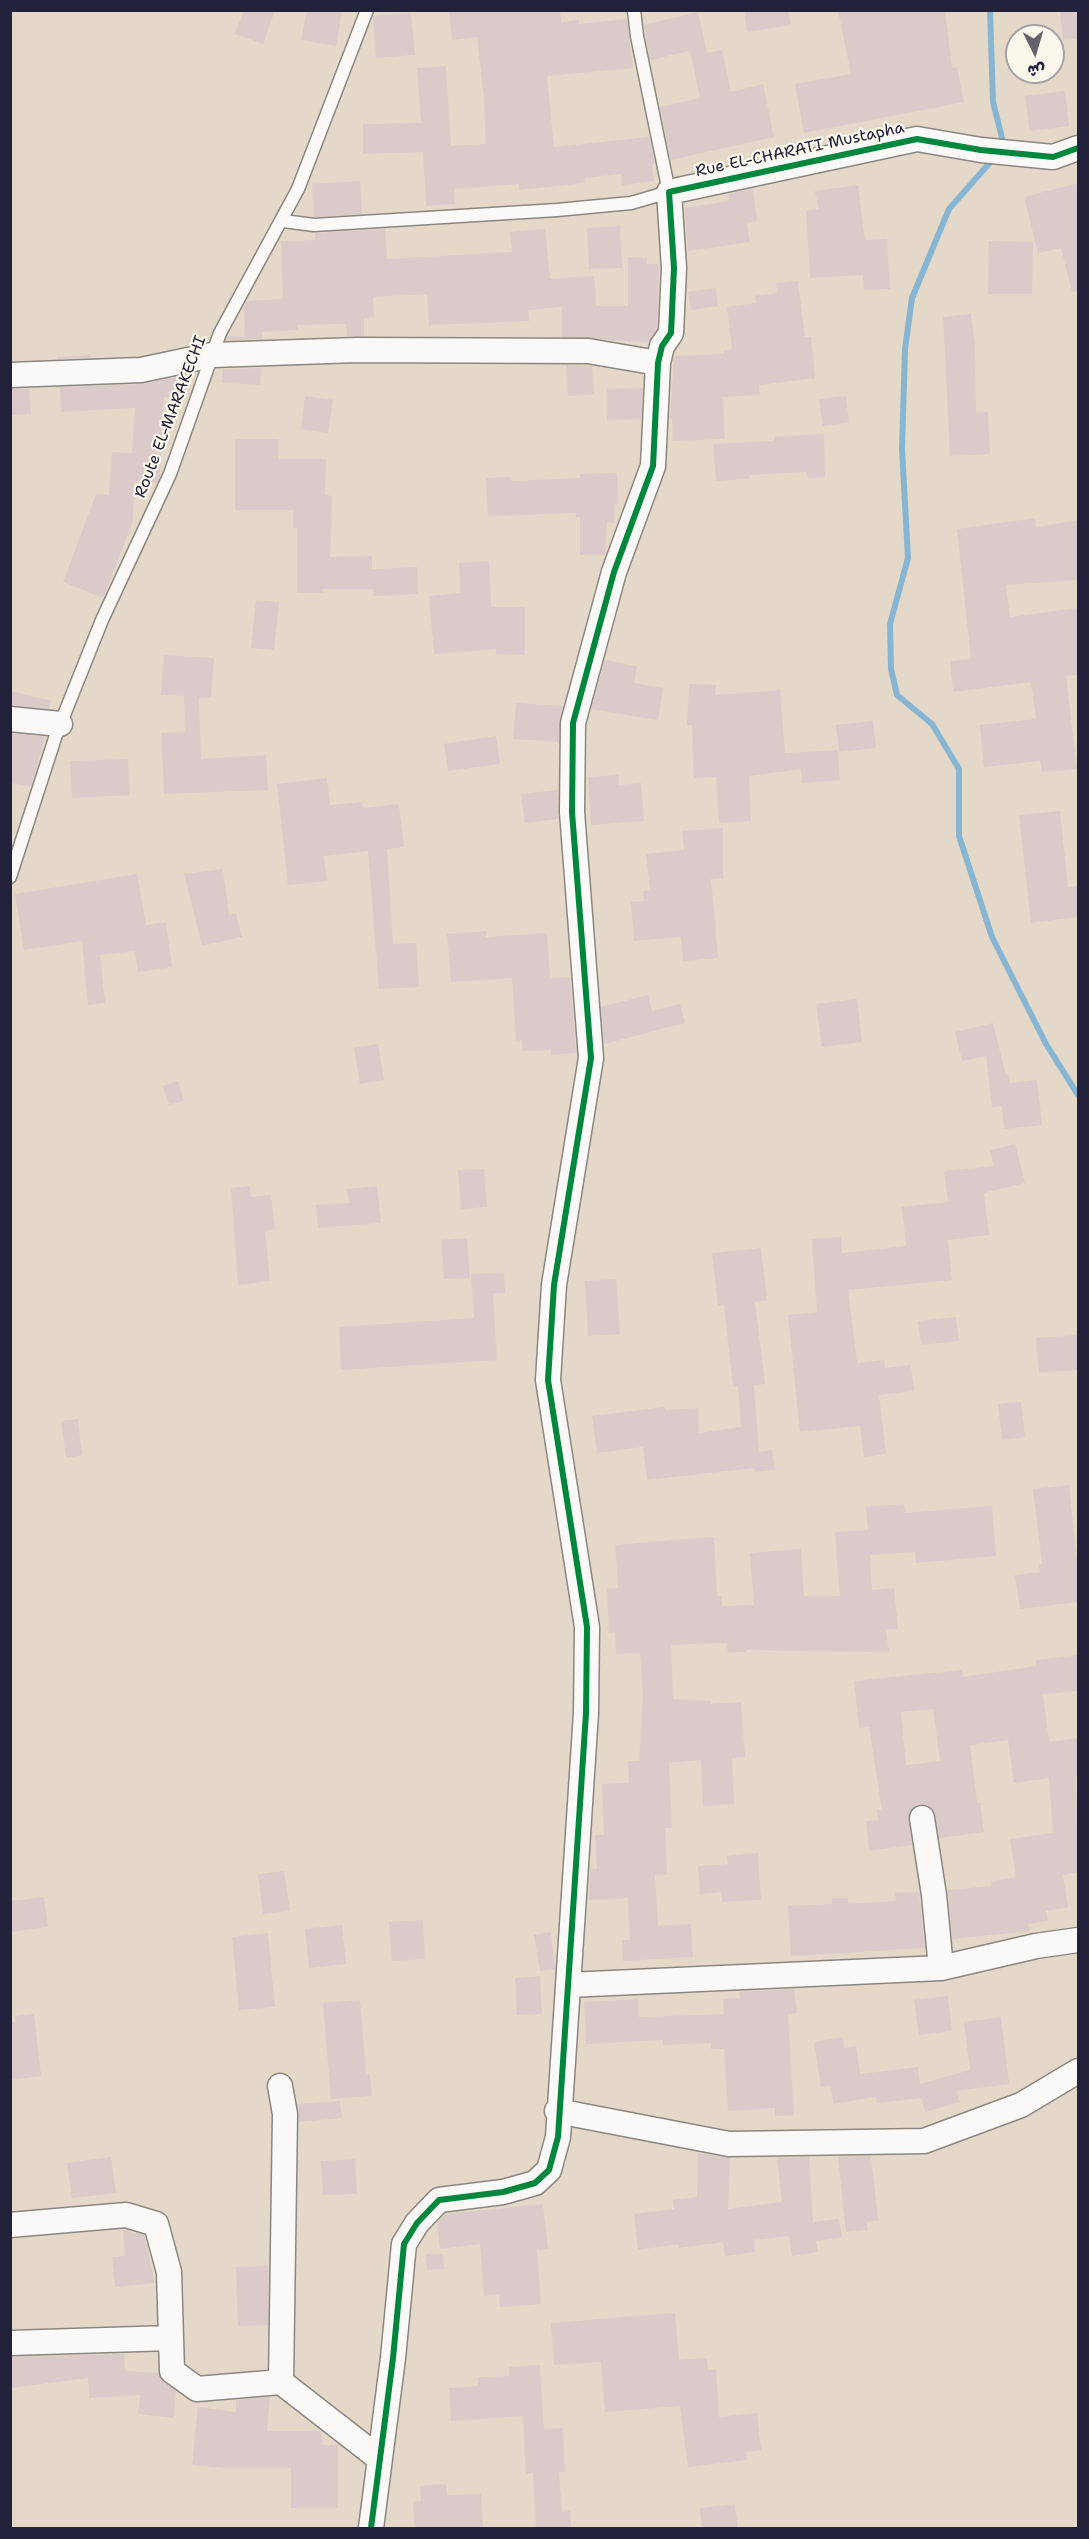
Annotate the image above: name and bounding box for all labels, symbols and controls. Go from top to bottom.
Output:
north arrow [1005,24,1065,84]
text: ش [1027,59,1046,82]
street label: Rue EL-CHARATI Mustapha [694,118,906,182]
street label: Route EL-MARAKECHI [131,333,211,501]

